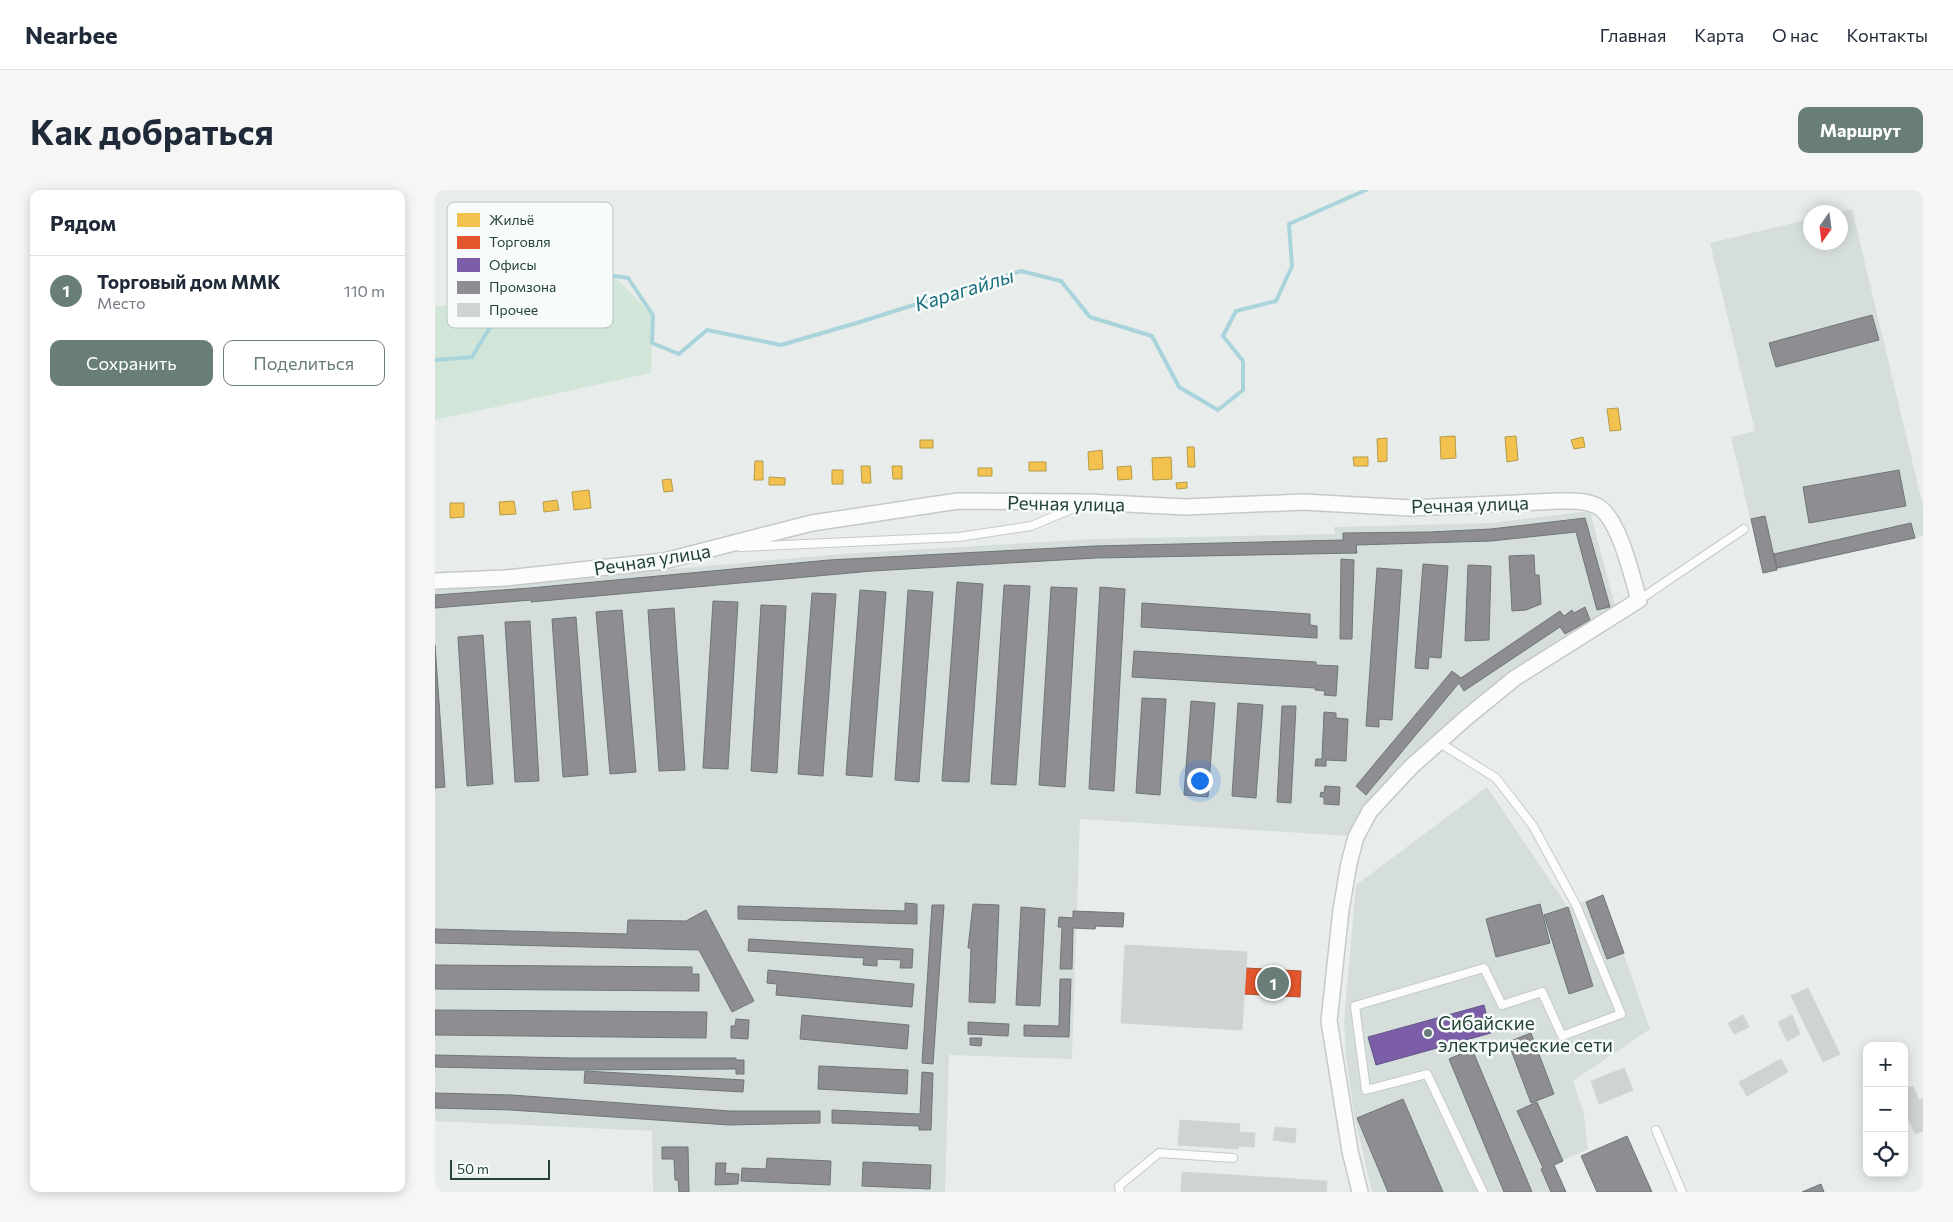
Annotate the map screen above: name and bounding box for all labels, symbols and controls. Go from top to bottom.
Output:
text: Nearbee [25,20,118,49]
text: Главная [1600,24,1666,46]
text: Карта [1694,24,1744,46]
text: О нас [1772,24,1819,46]
text: Контакты [1847,24,1928,46]
button: Маршрут [1798,107,1923,153]
text: Как добраться [30,109,274,152]
legend [447,202,613,328]
north arrow [1803,205,1848,250]
text: Рядом [50,210,116,235]
text: Жильё [489,211,534,228]
text: Торговля [489,233,551,250]
text: Офисы [489,256,537,273]
water label: Карагайлы [911,263,1017,315]
text: Торговый дом ММК [97,270,281,293]
text: Промзона [489,278,556,295]
text: 1 [62,281,70,300]
text: 110 m [344,281,385,300]
text: Место [97,293,146,312]
text: Прочее [489,301,538,318]
button: Сохранить [50,340,213,386]
button: Поделиться [223,340,385,386]
street label: Речная улица [1007,490,1125,516]
street label: Речная улица [1411,490,1529,518]
street label: Речная улица [592,538,712,580]
your location [1187,768,1213,794]
pin: 1 [1257,964,1289,1002]
place label: Сибайские электрические сети [1438,1011,1613,1056]
marker: Сибайские электрические сети [1422,1027,1434,1039]
map controls [1863,1042,1908,1177]
button: + [1863,1042,1908,1087]
button: − [1863,1087,1908,1132]
button: locate [1863,1132,1908,1177]
scale bar [450,1157,550,1180]
text: 50 m [457,1160,489,1177]

